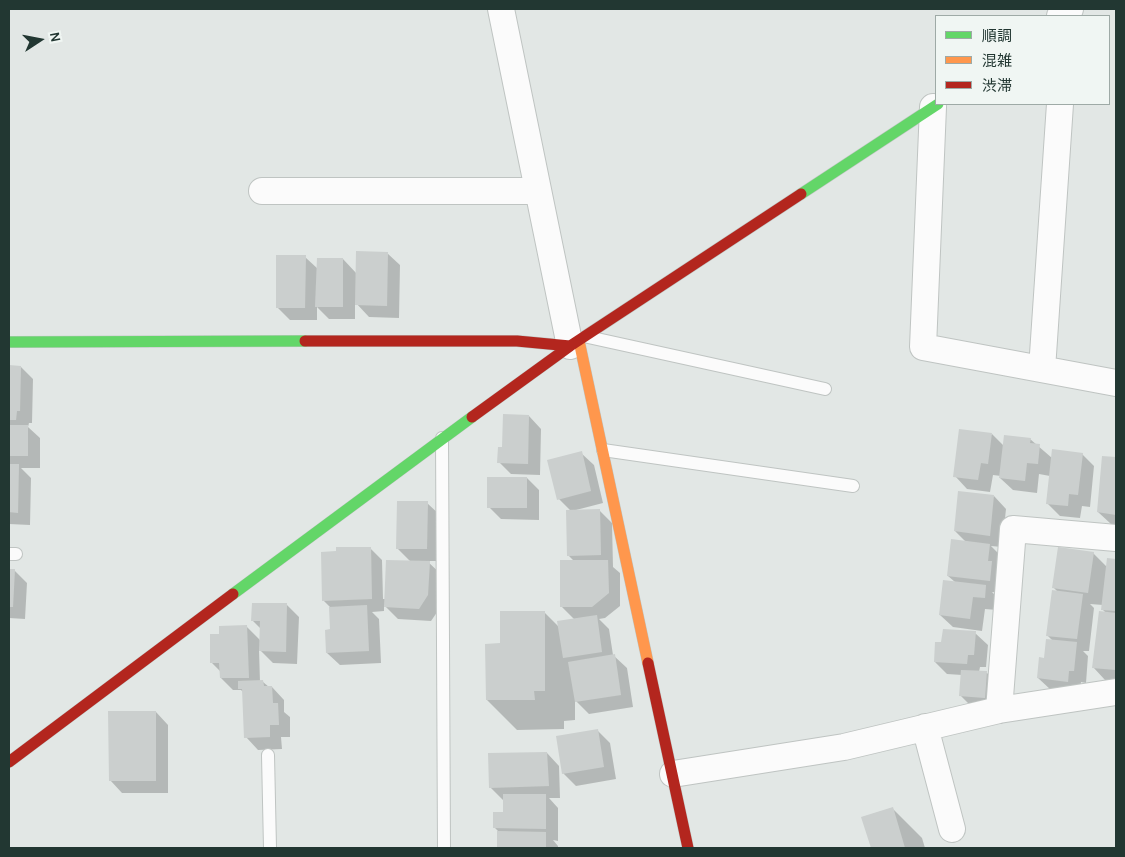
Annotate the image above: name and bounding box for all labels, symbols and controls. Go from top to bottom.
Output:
north arrow [15,15,65,65]
legend [935,15,1110,105]
text: 順調 [982,27,1012,45]
text: N [46,30,65,44]
text: 混雑 [982,52,1012,70]
text: 渋滞 [982,77,1012,95]

